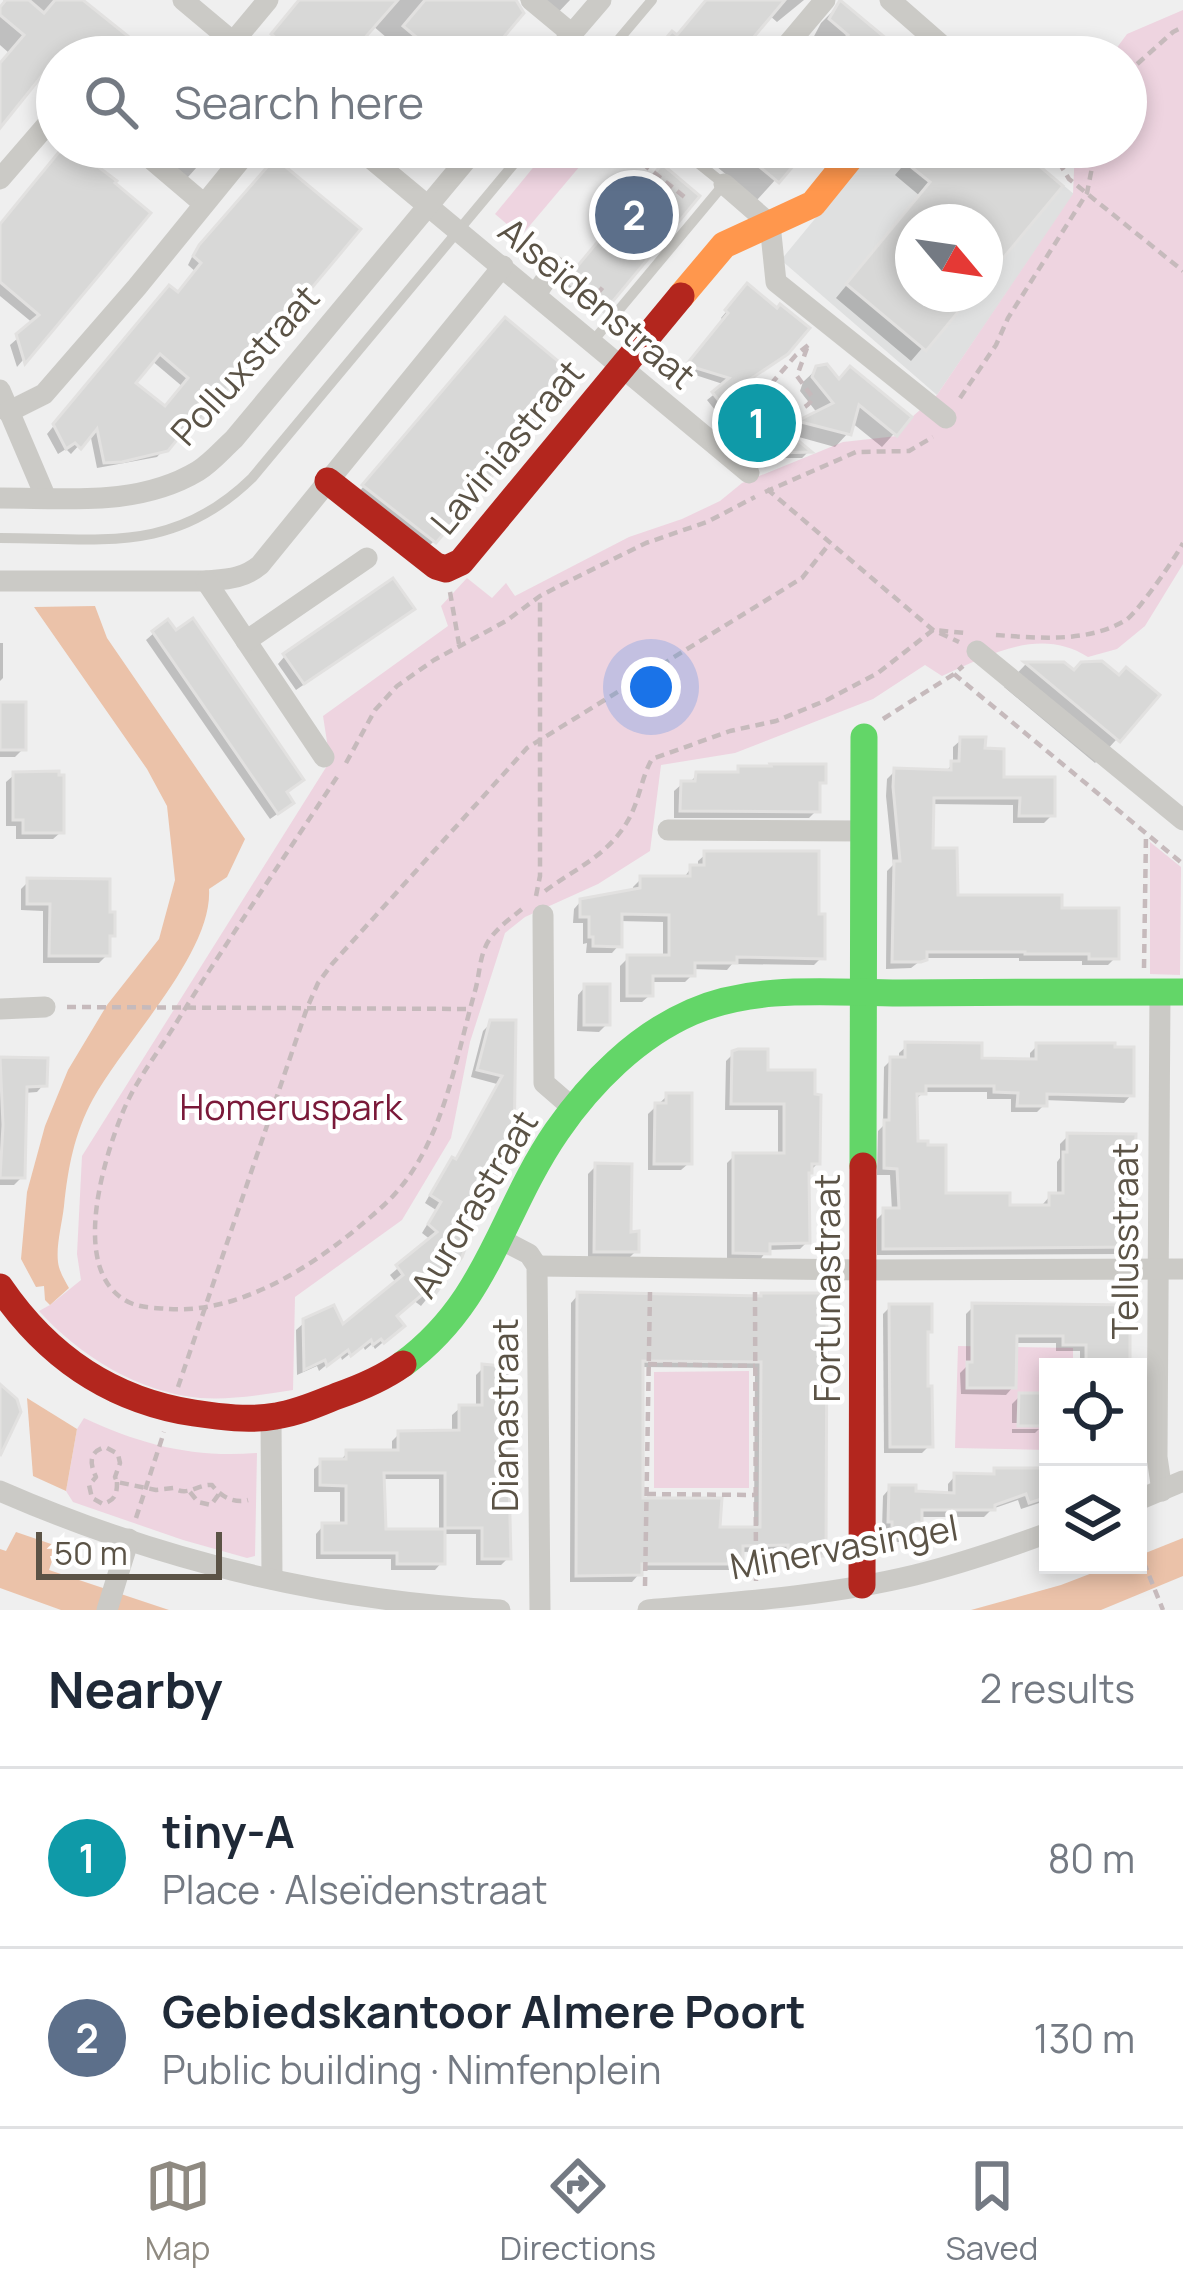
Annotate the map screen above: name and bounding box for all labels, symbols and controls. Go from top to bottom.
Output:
search box [36,36,1147,168]
icon: search [78,69,144,135]
text: Search here [174,71,424,133]
pin: 2 [595,170,673,260]
north arrow [895,204,1003,312]
street label: Alseïdenstraat [489,206,706,399]
street label: Polluxstraat [159,274,330,455]
street label: Laviniastraat [419,349,594,544]
pin: 1 [718,378,796,468]
your location [621,657,681,717]
park label: Homeruspark [180,1082,404,1131]
street label: Aurorastraat [398,1101,549,1307]
street label: Tellusstraat [1100,1143,1149,1339]
street label: Fortunastraat [802,1173,851,1403]
street label: Dianastraat [480,1318,529,1512]
map controls [1039,1358,1147,1574]
button: locate [1039,1358,1147,1466]
button: layers [1039,1466,1147,1574]
street label: Minervasingel [726,1502,962,1591]
scale bar [36,1526,222,1579]
text: 50 m [54,1530,128,1575]
text: Nearby [48,1654,223,1723]
text: 2 results [980,1661,1135,1715]
text: tiny-A [162,1800,295,1862]
text: 1 [78,1831,96,1885]
text: 80 m [1048,1831,1135,1885]
text: Place · Alseïdenstraat [162,1862,548,1916]
text: Gebiedskantoor Almere Poort [162,1980,806,2042]
text: 2 [75,2011,99,2065]
text: 130 m [1034,2011,1135,2065]
text: Public building · Nimfenplein [162,2042,661,2096]
tab: Map [145,2153,211,2270]
tab: Directions [500,2153,656,2270]
tab: Saved [945,2153,1038,2270]

